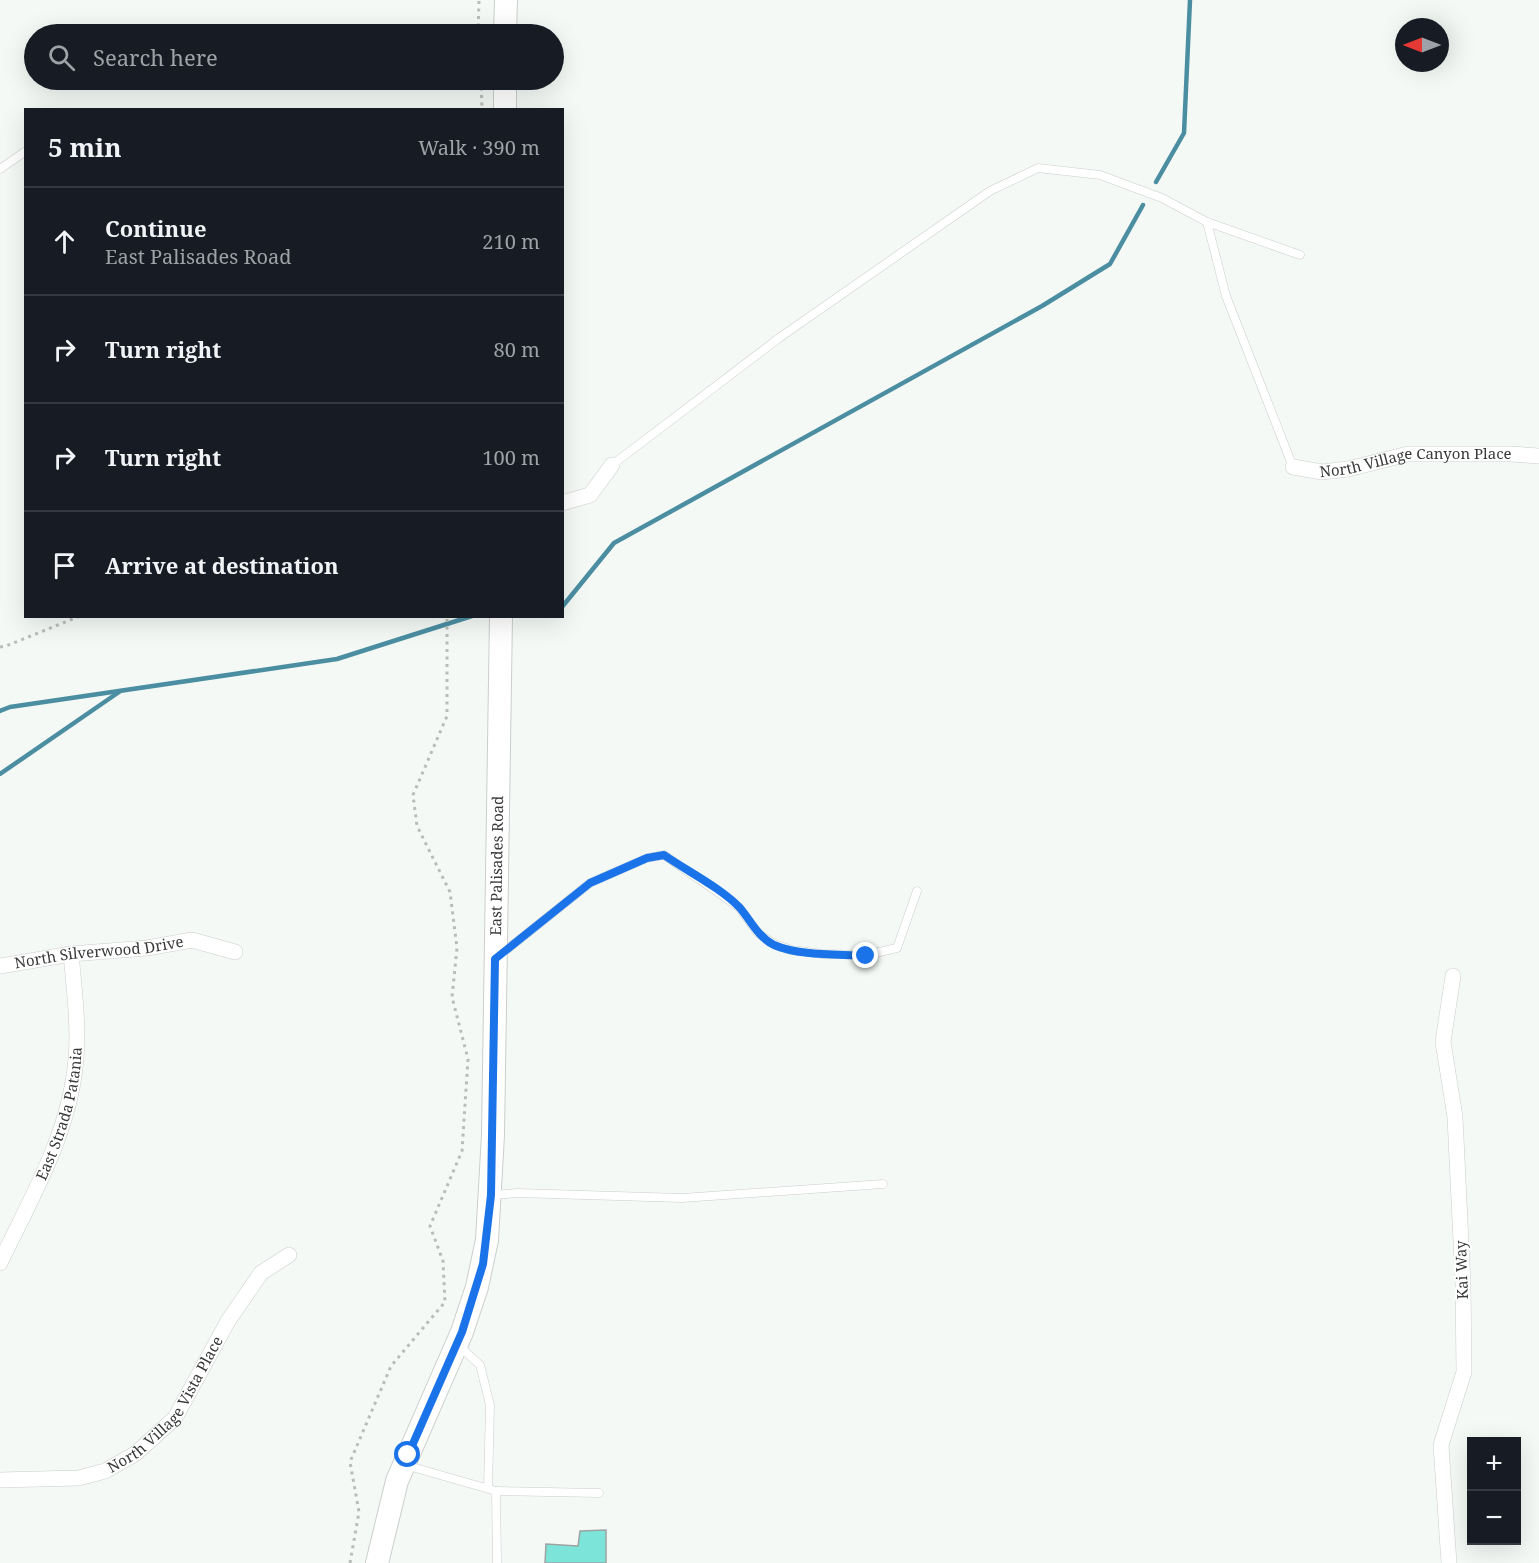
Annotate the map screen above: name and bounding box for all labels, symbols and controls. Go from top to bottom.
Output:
north arrow [1395,18,1449,72]
search box [24,24,564,90]
icon: search [45,41,78,74]
text: Search here [93,42,218,72]
text: 5 min [48,129,122,165]
text: Walk · 390 m [418,134,540,161]
text: Continue [105,213,207,243]
icon: ahead [48,225,81,258]
text: 210 m [482,228,540,255]
text: East Palisades Road [105,243,292,270]
icon: right [48,333,81,366]
text: Turn right [105,334,221,364]
text: 80 m [494,336,540,363]
icon: right [48,441,81,474]
text: Turn right [105,442,221,472]
street label: North Village Canyon Place [1318,443,1512,481]
text: 100 m [482,444,540,471]
icon: arrive [48,549,81,582]
text: Arrive at destination [105,550,339,580]
street label: East Palisades Road [485,795,507,936]
street label: North Silverwood Drive [13,931,185,972]
route end [852,942,878,968]
street label: East Strada Patania [31,1046,86,1183]
street label: Kai Way [1450,1240,1472,1300]
street label: North Village Vista Place [103,1332,227,1477]
map controls [1467,1437,1521,1545]
button: + [1467,1437,1521,1491]
route start [394,1441,420,1467]
button: − [1467,1491,1521,1545]

